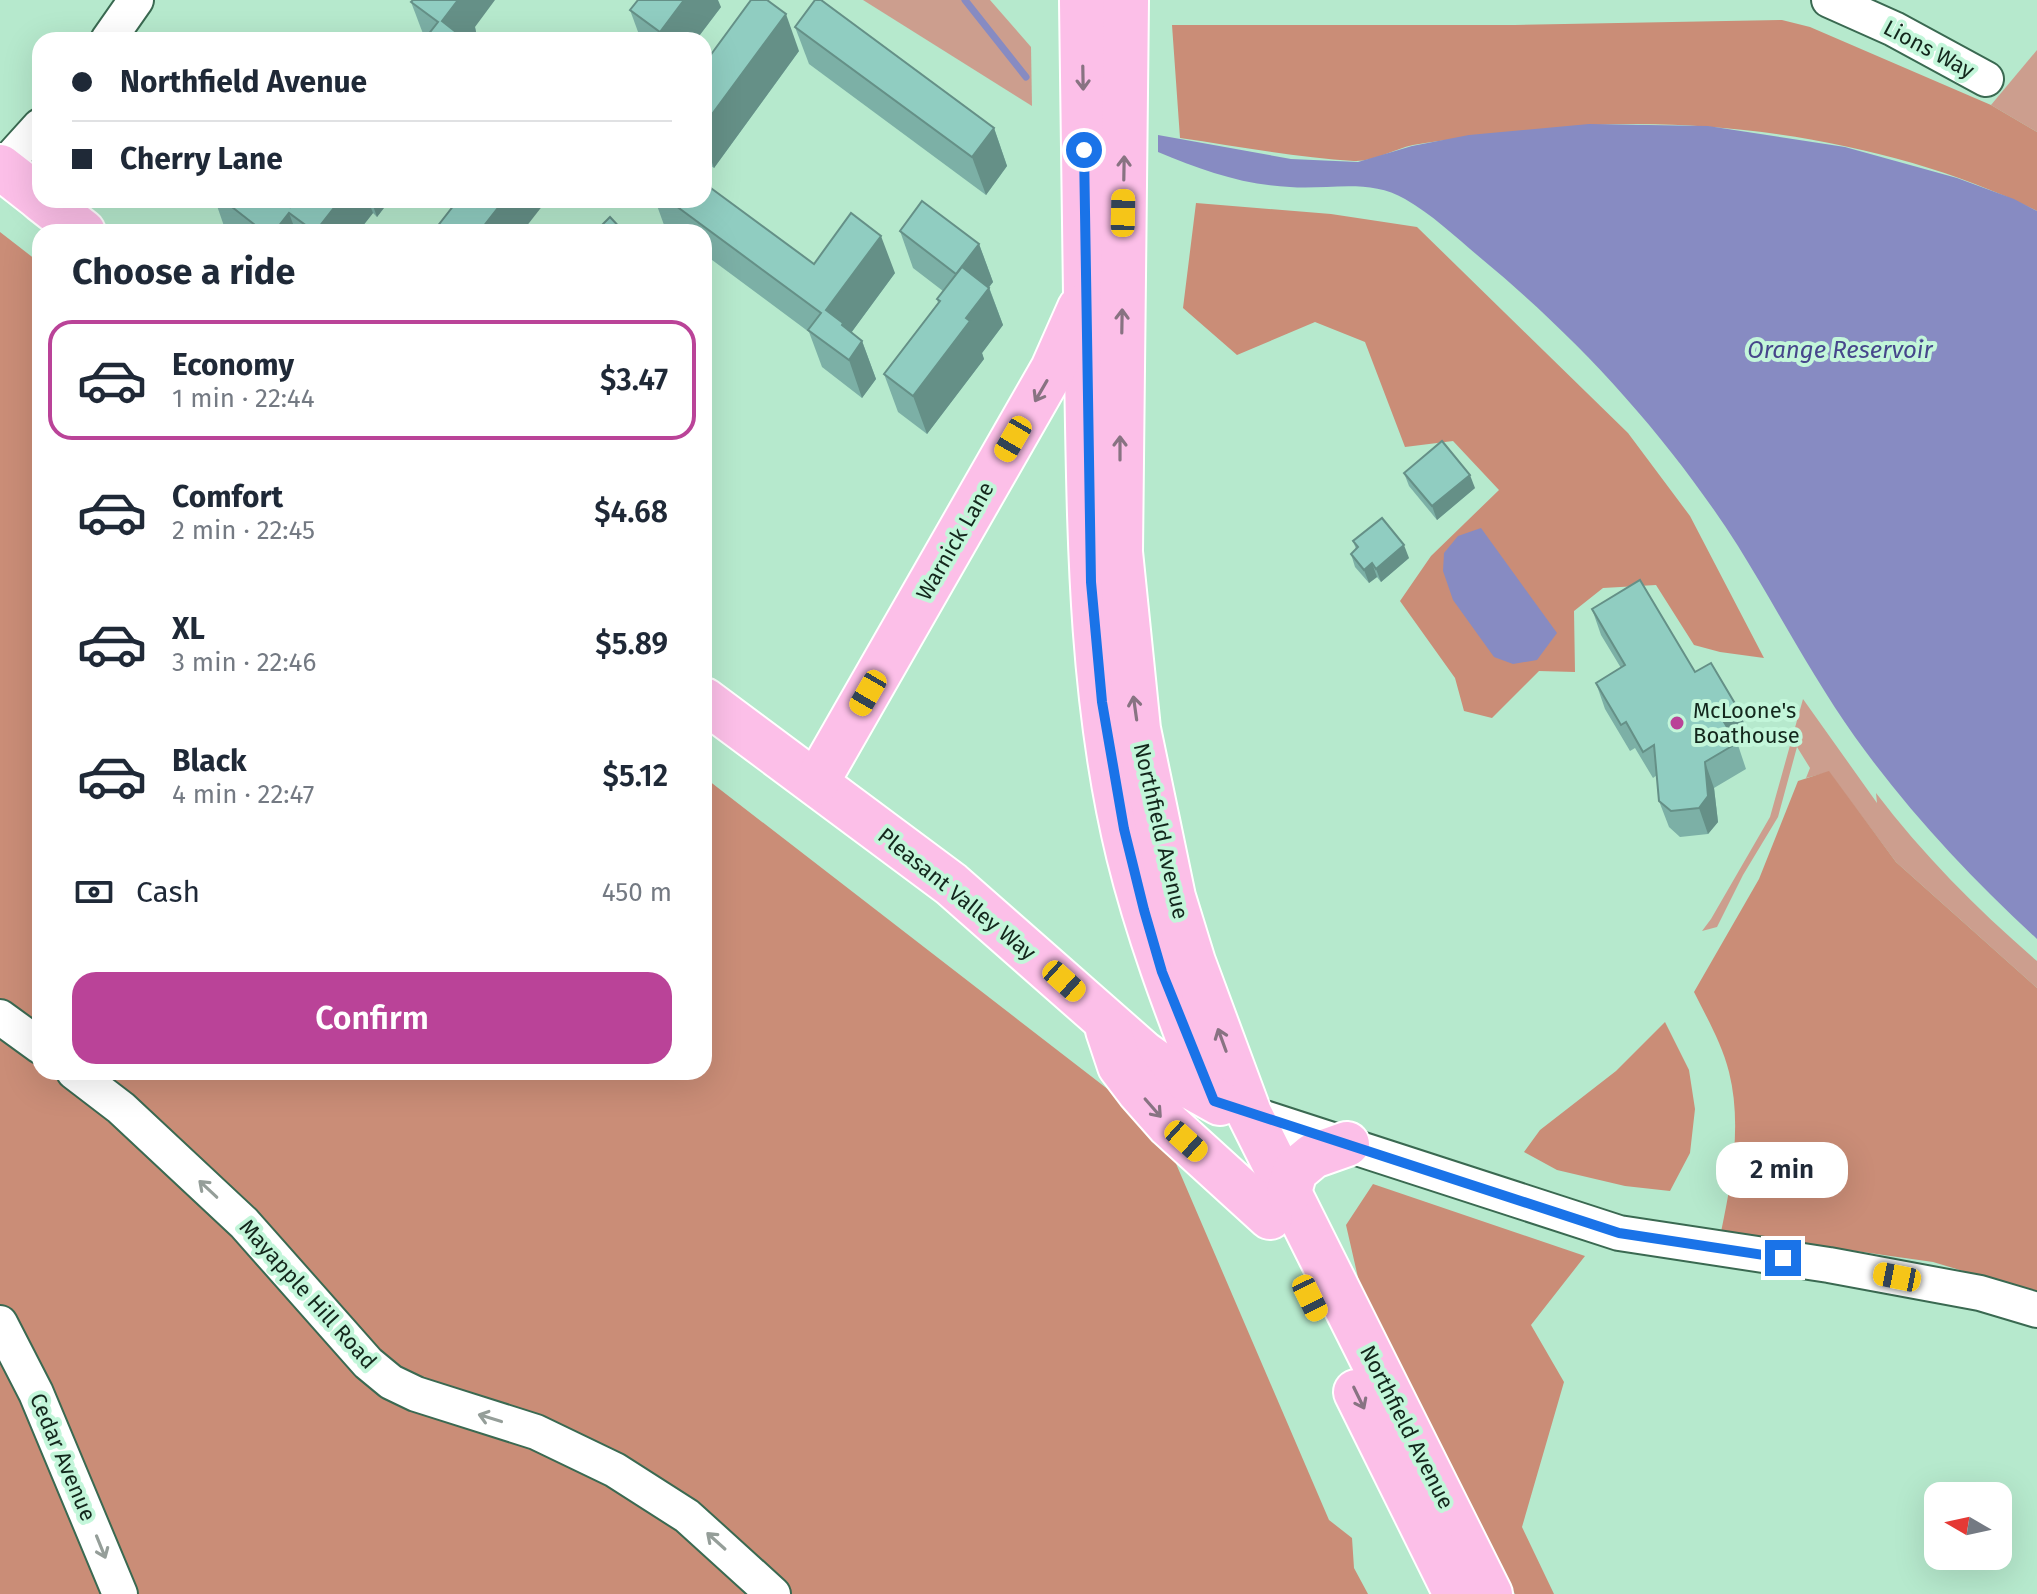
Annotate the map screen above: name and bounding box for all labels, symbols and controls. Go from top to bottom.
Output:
street label: Lions Way [1879,14,1979,84]
text: Northfield Avenue [120,64,367,100]
one-way arrow [1075,64,1091,91]
route start [1066,132,1102,168]
text: Cherry Lane [120,141,283,177]
one-way arrow [1116,155,1132,182]
car [1111,189,1135,237]
text: Choose a ride [72,250,295,294]
one-way arrow [1114,308,1130,335]
water label: Orange Reservoir [1747,336,1934,364]
icon: car [76,344,148,416]
text: Economy [172,347,294,383]
text: $3.47 [600,362,668,398]
one-way arrow [1033,378,1048,402]
text: 1 min · 22:44 [172,383,315,414]
car [991,412,1035,466]
one-way arrow [1113,435,1128,462]
icon: car [76,476,148,548]
street label: Warnick Lane [910,477,1000,605]
text: Comfort [172,479,283,515]
text: $4.68 [594,494,668,530]
text: 2 min · 22:45 [172,515,315,546]
icon: car [76,608,148,680]
text: XL [172,611,205,647]
text: $5.89 [595,626,668,662]
text: 3 min · 22:46 [172,647,316,678]
car [846,666,890,720]
one-way arrow [1127,696,1142,721]
place label: McLoone's Boathouse [1693,697,1800,749]
marker: McLoone's Boathouse [1668,714,1686,732]
icon: car [76,740,148,812]
street label: Northfield Avenue [1128,740,1194,922]
text: Black [172,743,247,779]
text: $5.12 [603,758,668,794]
text: 4 min · 22:47 [172,779,314,810]
street label: Pleasant Valley Way [873,822,1042,966]
icon: cash [72,870,116,914]
text: Cash [136,874,200,910]
text: 450 m [602,877,672,908]
car [1038,956,1090,1006]
button: Confirm [72,972,672,1064]
one-way arrow [1213,1028,1228,1053]
one-way arrow [1144,1097,1162,1117]
car [1160,1116,1212,1166]
callout: 2 min [1717,1142,1849,1198]
text: 2 min [1750,1154,1814,1185]
one-way arrow [198,1179,218,1198]
street label: Mayapple Hill Road [234,1214,382,1374]
route end [1765,1240,1801,1276]
car [1871,1261,1923,1293]
car [1289,1271,1331,1325]
street label: Northfield Avenue [1354,1341,1460,1513]
one-way arrow [1352,1385,1367,1409]
street label: Cedar Avenue [24,1389,102,1525]
one-way arrow [477,1410,503,1425]
north arrow [1924,1482,2012,1570]
map controls [1924,1482,2012,1570]
one-way arrow [706,1532,727,1551]
one-way arrow [95,1534,109,1559]

